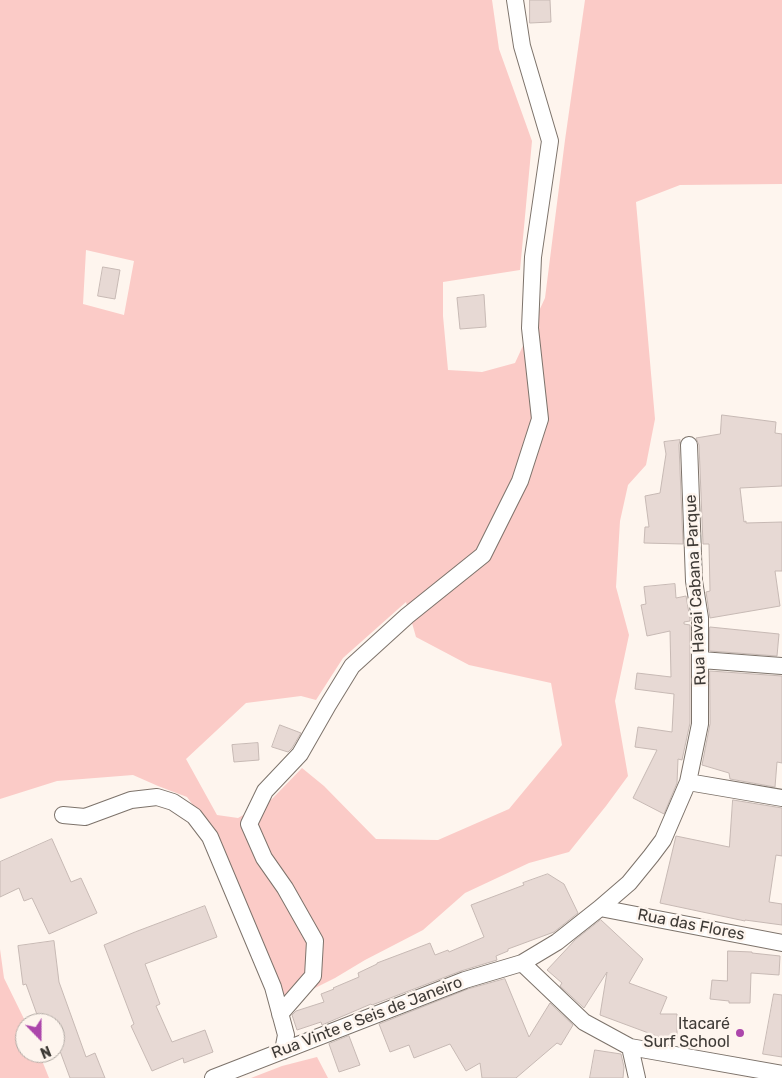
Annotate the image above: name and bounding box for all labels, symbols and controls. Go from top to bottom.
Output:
street label: Rua Havai Cabana Parque [681,494,711,686]
street label: Rua das Flores [636,905,746,945]
street label: Rua Vinte e Seis de Janeiro [269,973,465,1063]
north arrow [15,1013,65,1063]
place label: Itacaré Surf School [643,1014,730,1052]
marker: Itacaré Surf School [734,1027,746,1039]
text: N [38,1042,53,1061]

